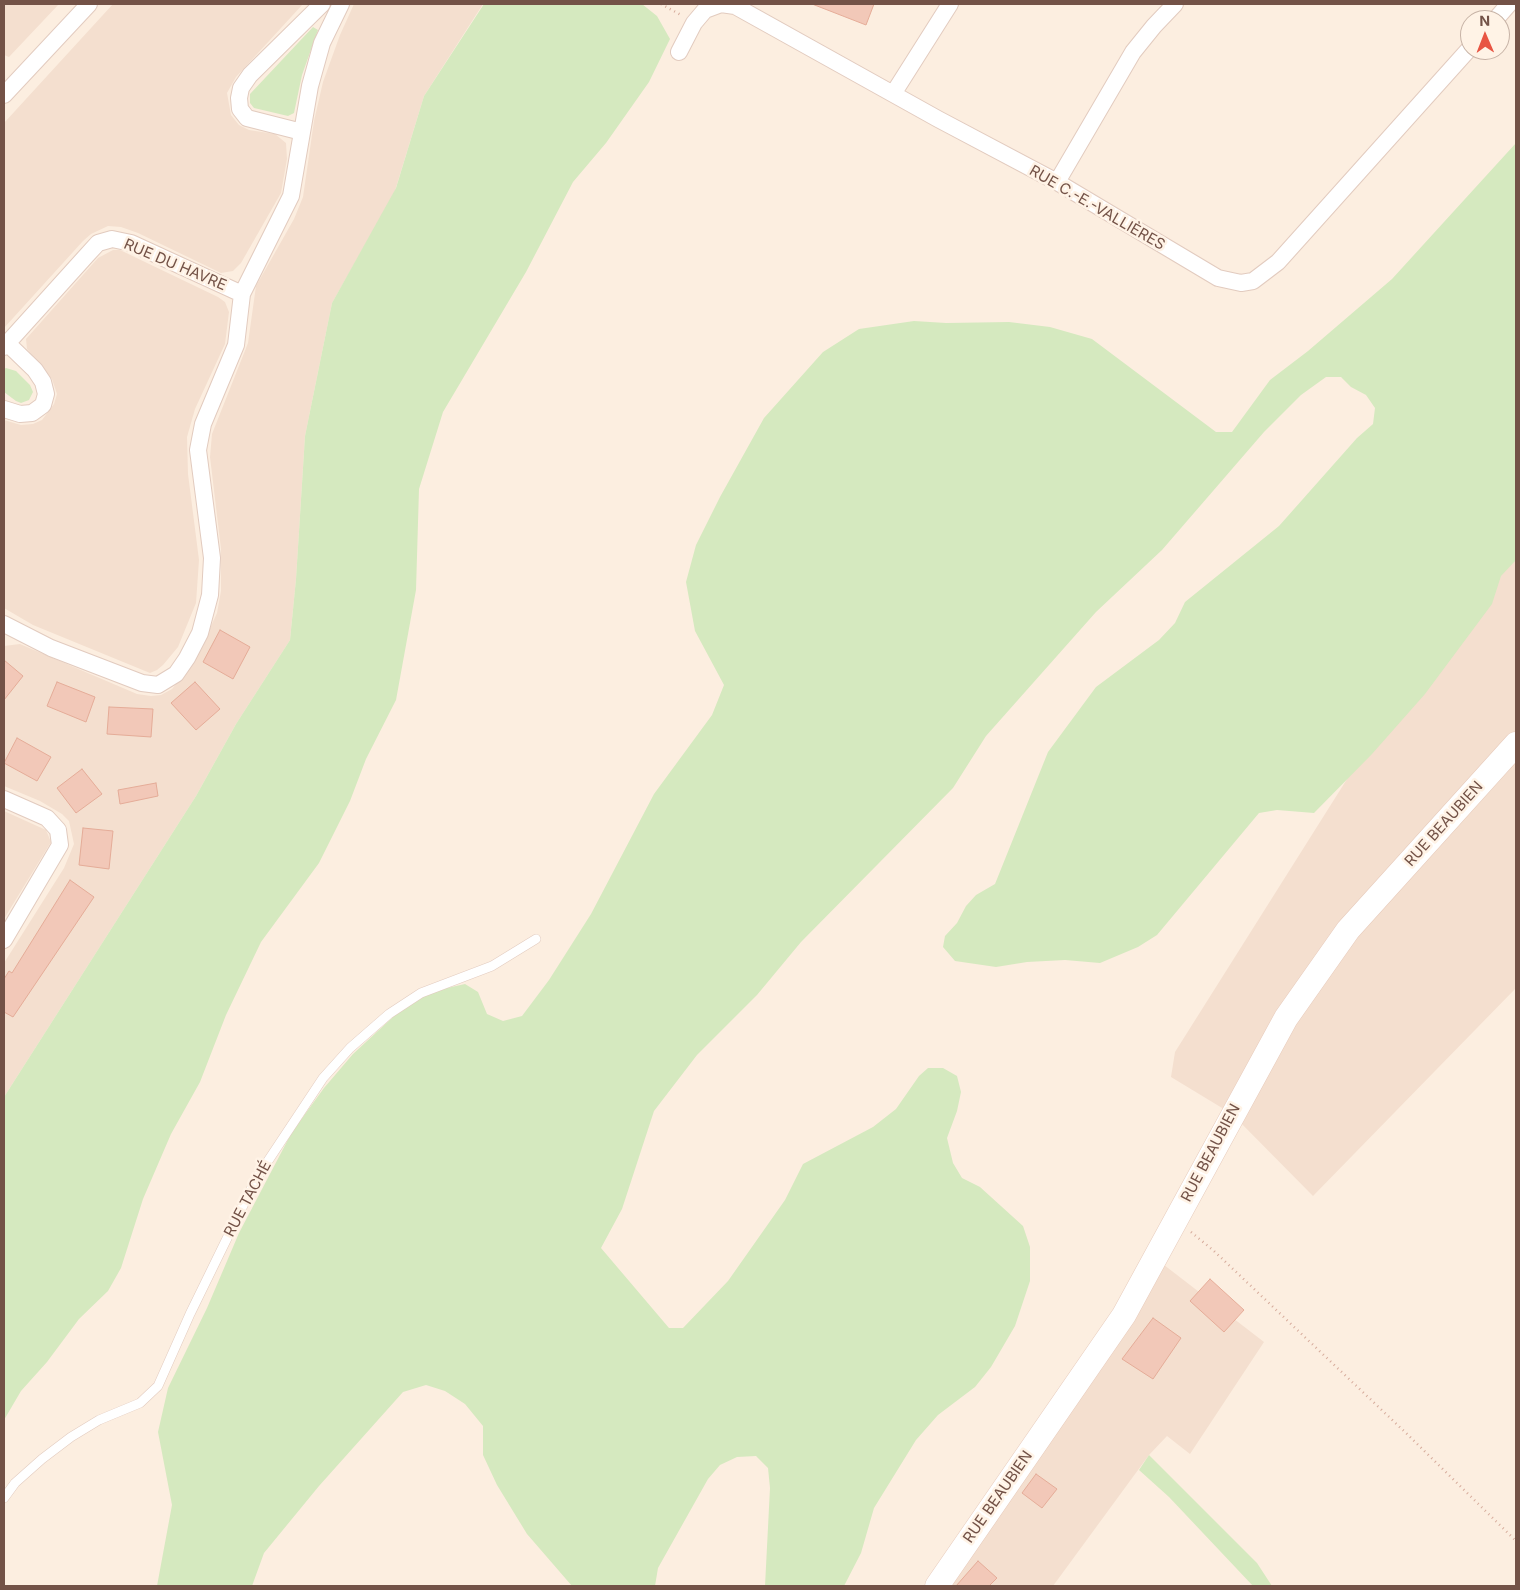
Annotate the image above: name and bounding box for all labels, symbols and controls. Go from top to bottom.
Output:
north arrow [1460,10,1510,60]
text: N [1479,12,1490,29]
street label: RUE C.-E.-VALLIÈRES [1026,162,1168,254]
street label: RUE DU HAVRE [121,235,229,295]
street label: RUE BEAUBIEN [1401,778,1487,870]
street label: RUE BEAUBIEN [1178,1101,1244,1205]
street label: RUE TACHÉ [220,1158,276,1240]
street label: RUE BEAUBIEN [960,1447,1036,1547]

